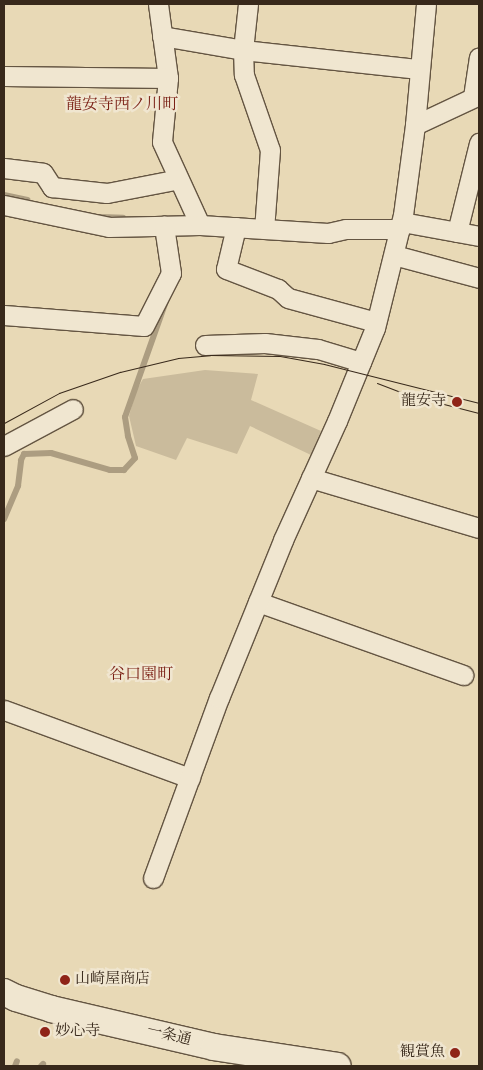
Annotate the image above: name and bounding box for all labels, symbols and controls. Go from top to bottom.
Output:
district label: 龍安寺西ノ川町 [66,95,178,115]
place label: 龍安寺 [401,393,446,411]
marker: 龍安寺 [450,395,464,409]
district label: 谷口園町 [109,665,173,685]
place label: 山崎屋商店 [75,971,150,989]
marker: 山崎屋商店 [59,974,71,986]
street label: 一条通 [145,1022,193,1050]
place label: 妙心寺 [55,1023,100,1041]
marker: 妙心寺 [39,1026,51,1038]
place label: 観賞魚 [400,1044,445,1062]
marker: 観賞魚 [449,1047,461,1059]

